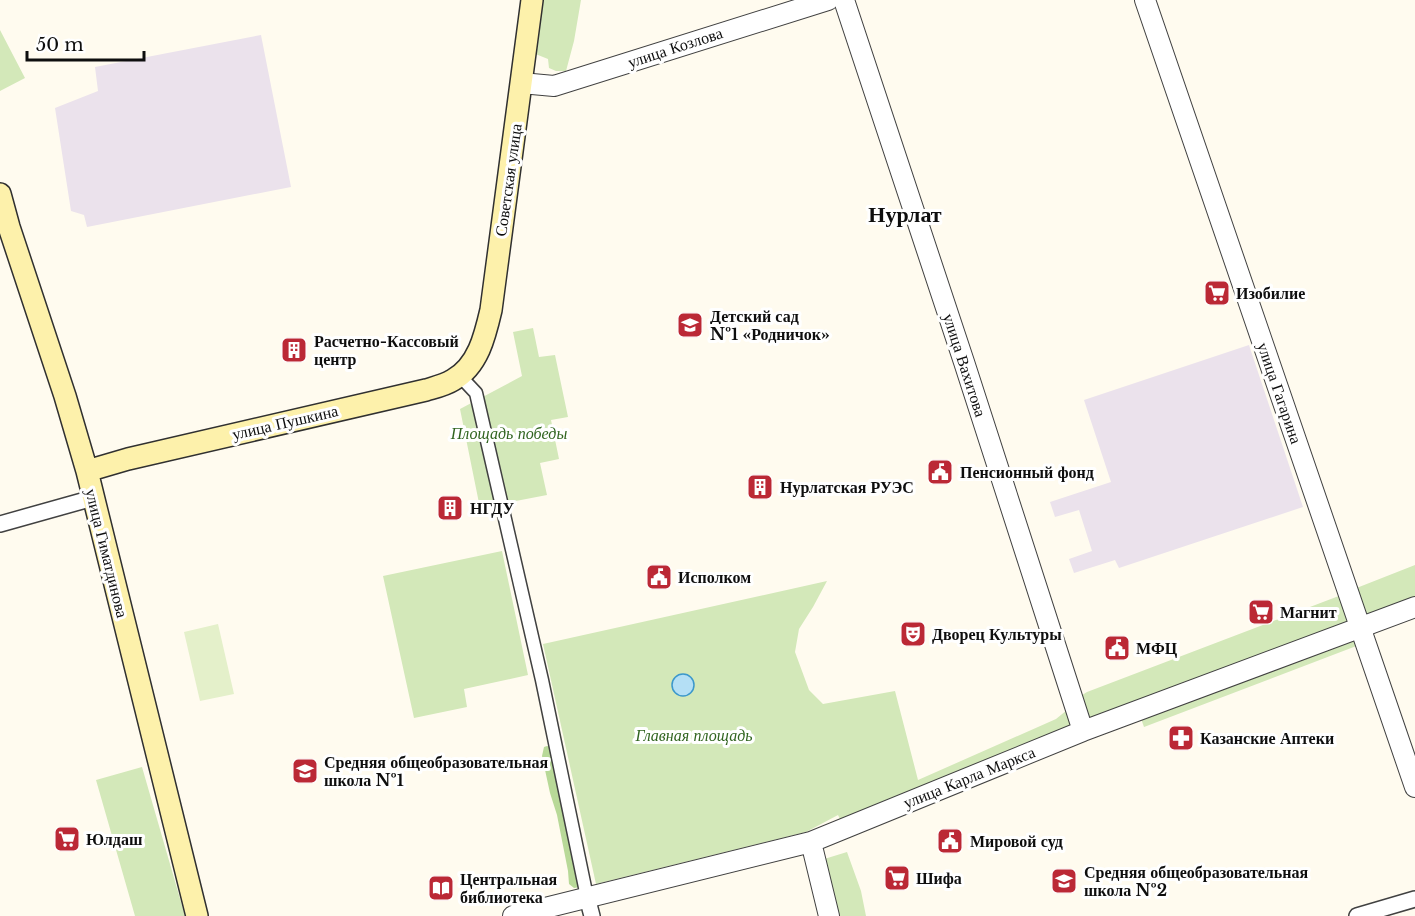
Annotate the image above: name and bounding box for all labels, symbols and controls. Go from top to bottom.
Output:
street label: улица Козлова [625,22,725,72]
scale bar [27,24,144,62]
text: 50 m [36,34,84,56]
street label: Советская улица [490,122,526,238]
district label: Нурлат [868,201,942,228]
supermarket icon: Изобилие [1202,278,1232,308]
place label: Изобилие [1236,283,1305,303]
place label: Детский сад №1 «Родничок» [710,306,830,344]
school or university icon: Детский сад №1 «Родничок» [675,310,705,340]
street label: улица Вахитова [939,311,991,419]
place label: Расчетно-Кассовый центр [314,331,459,369]
building icon: Расчетно-Кассовый центр [279,335,309,365]
street label: улица Гагарина [1253,340,1307,446]
street label: улица Пушкина [230,400,340,444]
park label: Площадь победы [450,423,567,443]
public building icon: Пенсионный фонд [925,457,955,487]
place label: Пенсионный фонд [960,462,1094,482]
building icon: Нурлатская РУЭС [745,472,775,502]
place label: Нурлатская РУЭС [780,477,914,497]
street label: улица Гиматдинова [81,486,133,620]
building icon: НГДУ [435,493,465,523]
place label: НГДУ [470,498,514,518]
public building icon: Исполком [644,562,674,592]
place label: Исполком [678,567,751,587]
supermarket icon: Магнит [1246,597,1276,627]
place label: Магнит [1280,602,1337,622]
theatre icon: Дворец Культуры [898,619,928,649]
place label: Дворец Культуры [932,624,1062,644]
public building icon: МФЦ [1102,633,1132,663]
place label: МФЦ [1136,638,1178,658]
pharmacy icon: Казанские Аптеки [1166,723,1196,753]
park label: Главная площадь [634,725,753,745]
place label: Казанские Аптеки [1200,728,1334,748]
street label: улица Карла Маркса [900,741,1038,813]
place label: Средняя общеобразовательная школа №1 [324,752,549,790]
school or university icon: Средняя общеобразовательная школа №1 [290,756,320,786]
supermarket icon: Юлдаш [52,824,82,854]
public building icon: Мировой суд [935,826,965,856]
place label: Юлдаш [86,829,143,849]
place label: Мировой суд [970,831,1063,851]
place label: Средняя общеобразовательная школа №2 [1084,862,1309,900]
supermarket icon: Шифа [882,863,912,893]
school or university icon: Средняя общеобразовательная школа №2 [1049,866,1079,896]
place label: Шифа [916,868,962,888]
place label: Центральная библиотека [460,869,558,907]
library icon: Центральная библиотека [426,873,456,903]

